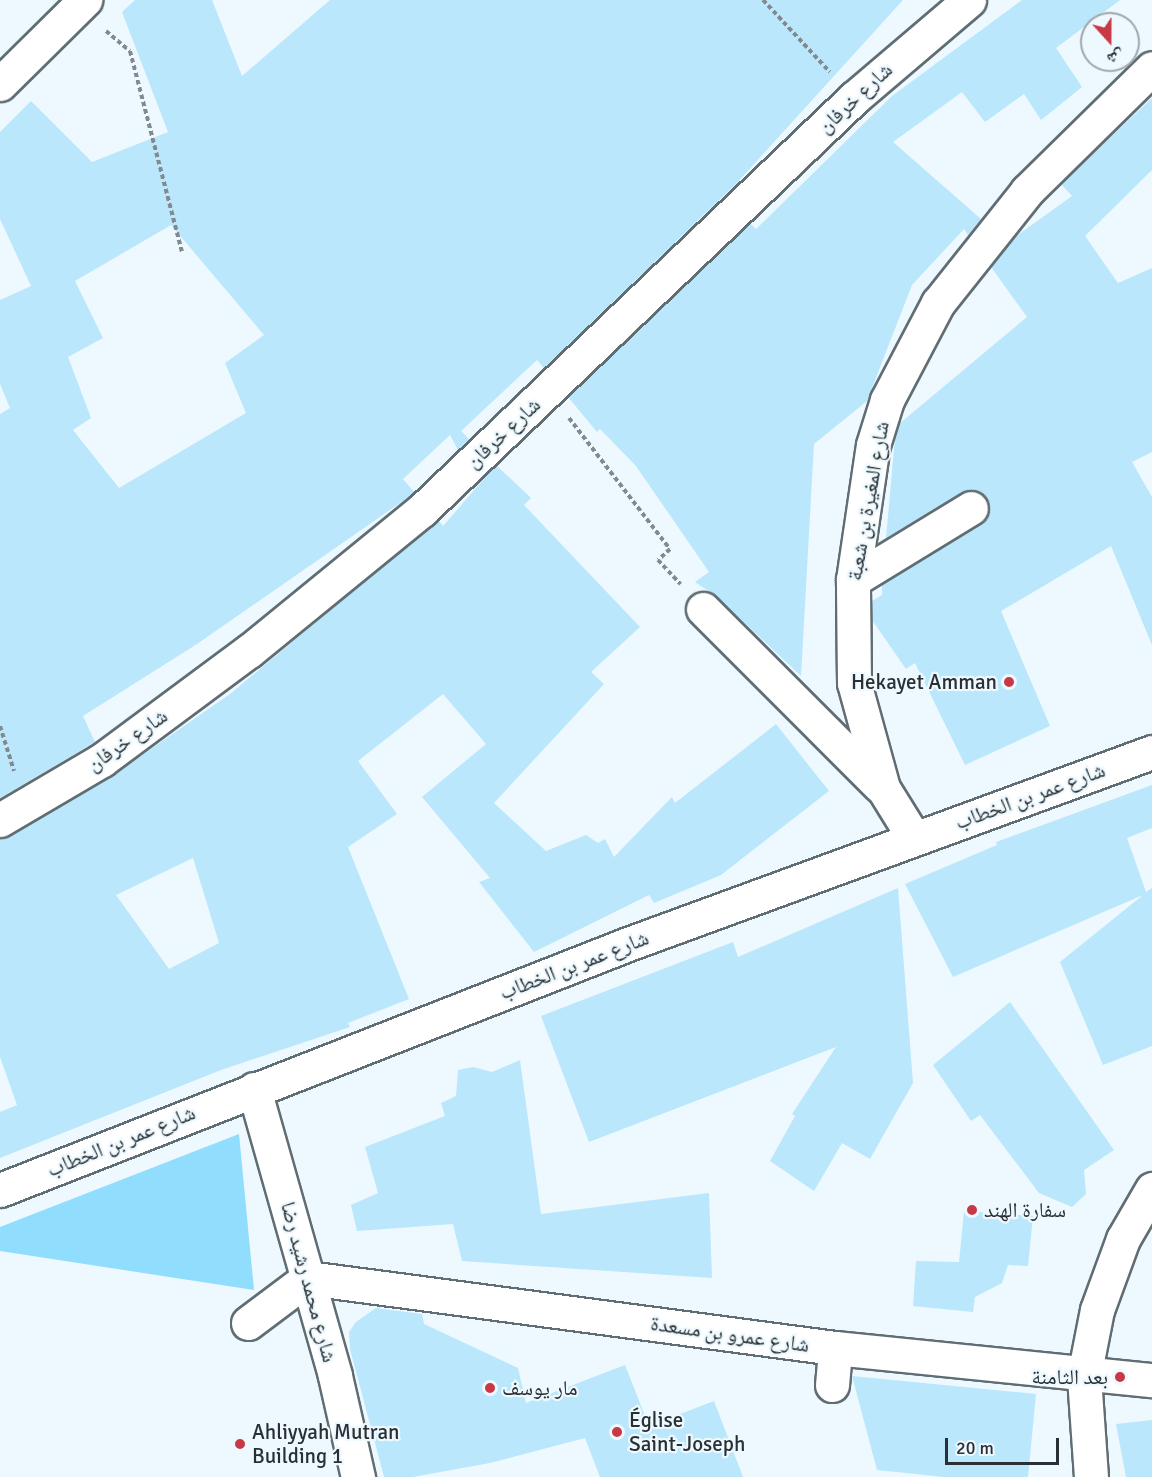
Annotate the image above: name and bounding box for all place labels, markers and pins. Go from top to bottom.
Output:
place label: Hekayet Amman [851,669,997,695]
marker: Hekayet Amman [1002,675,1016,689]
place label: سفارة الهند [984,1197,1066,1223]
marker: سفارة الهند [965,1203,979,1217]
place label: بعد الثامنة [1031,1364,1108,1390]
marker: بعد الثامنة [1113,1370,1127,1384]
place label: مار يوسف [502,1375,578,1401]
marker: مار يوسف [483,1381,497,1395]
place label: Église Saint-Joseph [629,1407,745,1457]
place label: Ahliyyah Mutran Building 1 [252,1419,400,1469]
marker: Église Saint-Joseph [610,1425,624,1439]
marker: Ahliyyah Mutran Building 1 [233,1437,247,1451]

